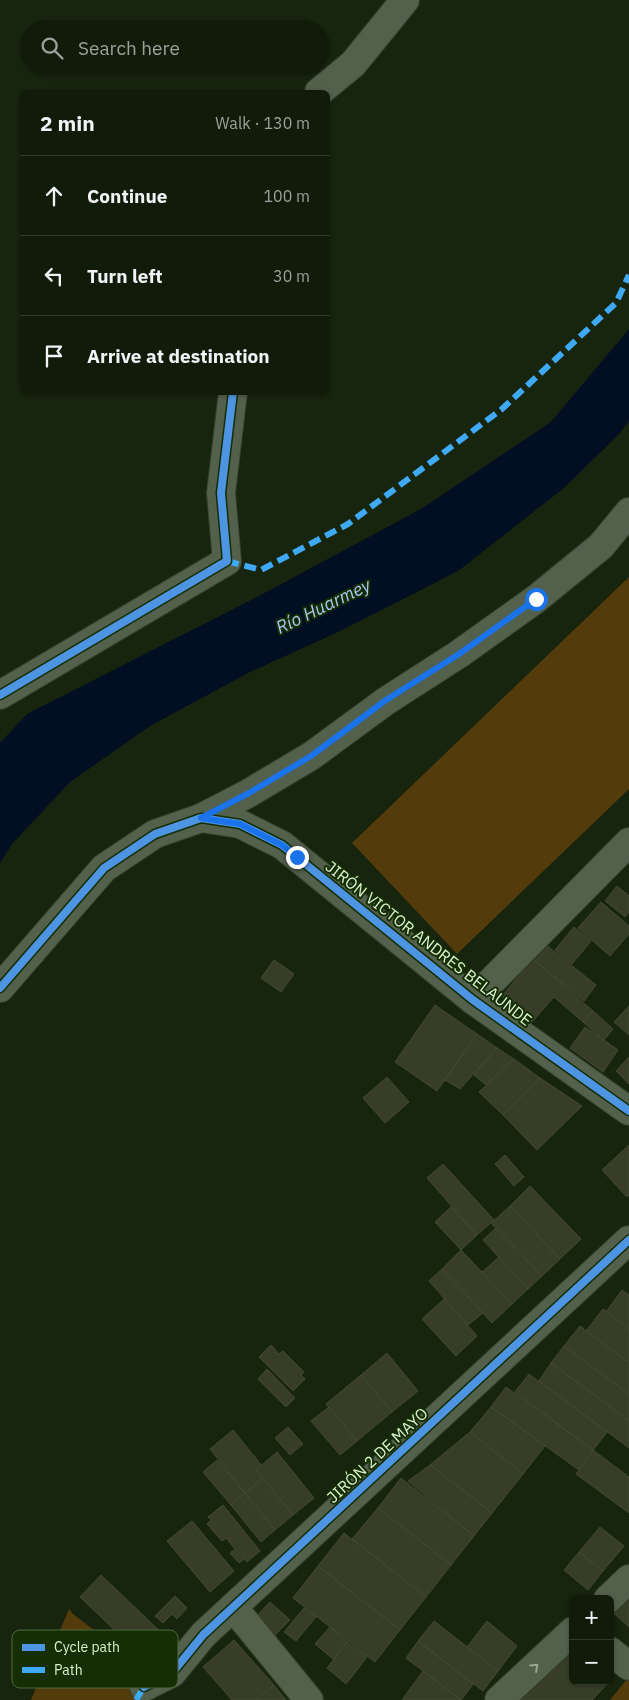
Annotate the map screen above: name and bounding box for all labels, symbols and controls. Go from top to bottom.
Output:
search box [20,20,330,75]
icon: search [38,34,66,62]
text: Search here [78,36,180,60]
text: 2 min [40,109,95,137]
text: Walk · 130 m [215,113,310,133]
icon: ahead [40,182,68,210]
text: Continue [87,184,167,208]
text: 100 m [263,186,310,206]
icon: left [40,262,68,290]
text: Turn left [87,264,163,288]
text: 30 m [273,266,310,286]
icon: arrive [40,342,68,370]
text: Arrive at destination [87,344,270,368]
water label: Río Huarmey [272,573,375,639]
route start [525,588,548,611]
route end [286,846,309,869]
street label: JIRÓN VICTOR ANDRES BELAUNDE [322,855,537,1030]
street label: JIRÓN 2 DE MAYO [322,1402,432,1507]
map controls [569,1595,614,1685]
button: + [569,1595,614,1640]
legend [12,1630,178,1688]
text: Cycle path [54,1638,120,1656]
button: − [569,1640,614,1685]
text: Path [54,1661,83,1679]
one-way arrow [529,1664,538,1673]

